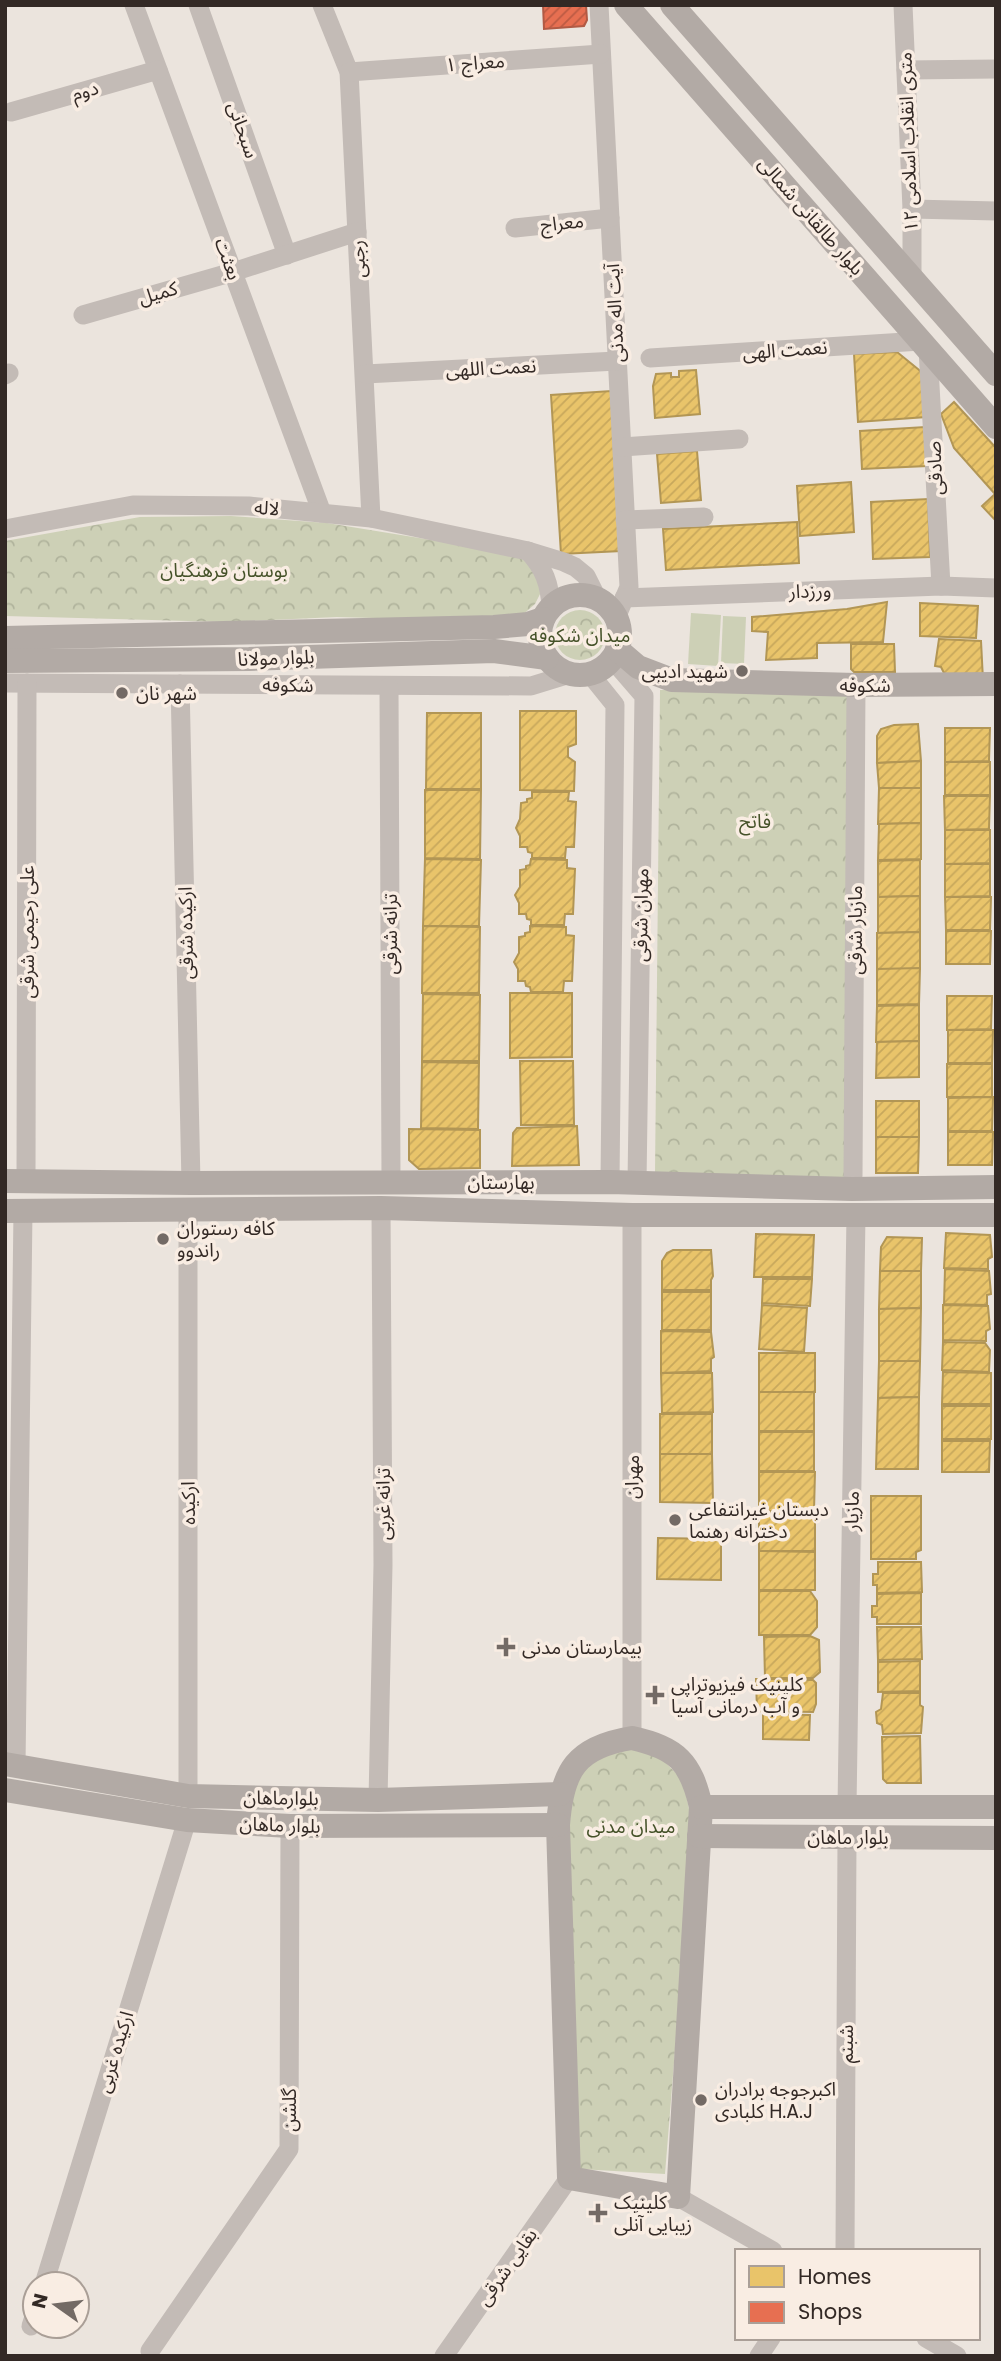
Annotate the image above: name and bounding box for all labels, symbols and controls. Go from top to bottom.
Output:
street label: معراج ۱ [444,47,506,79]
street label: ۱۲ متری انقلاب اسلامی [891,52,925,232]
street label: دوم [68,74,102,109]
street label: سبحانی [221,98,265,162]
street label: بلوار طالقانی شمالی [752,151,870,281]
street label: معراج [539,207,585,239]
street label: بعثت [208,234,248,284]
street label: رجبی [344,239,372,279]
street label: آیت اله مدنی [599,261,631,363]
street label: کمیل [135,274,182,311]
street label: نعمت الهی [742,334,828,366]
street label: نعمت اللهی [445,352,537,384]
street label: صادقی [920,440,950,496]
street label: لاله [253,493,281,523]
park label: بوستان فرهنگیان [160,557,288,584]
street label: ورزدار [787,577,832,605]
park label: میدان شکوفه [529,622,631,649]
street label: بلوار مولانا [237,643,315,673]
place label: شهید ادیبی [641,658,728,685]
marker: شهید ادیبی [734,663,750,679]
street label: شکوفه [262,671,314,699]
street label: شکوفه [839,672,891,699]
place label: شهر نان [136,680,197,707]
marker: شهر نان [114,685,130,701]
park label: فاتح [739,808,771,836]
street label: علی رحیمی شرقی [14,865,41,999]
street label: مهران شرقی [627,868,655,962]
street label: مازیار شرقی [842,885,869,975]
street label: ارکیده شرقی [172,886,200,980]
street label: ترانه شرقی [377,894,404,975]
street label: بهارستان [467,1169,535,1196]
place label: کافه رستوران راندوو [177,1215,276,1264]
marker: کافه رستوران راندوو [155,1231,171,1247]
street label: مهران [619,1455,646,1499]
street label: ترانه غربی [370,1468,397,1540]
street label: ارکیده [175,1481,202,1525]
street label: مازیار [838,1491,866,1532]
place label: دبستان غیرانتفاعی دخترانه رهنما [689,1496,829,1545]
marker: دبستان غیرانتفاعی دخترانه رهنما [667,1512,683,1528]
place label: بیمارستان مدنی [522,1634,642,1661]
marker: بیمارستان مدنی [496,1637,516,1657]
place label: کلینیک فیزیوتراپی و آب درمانی آسیا [671,1671,804,1720]
marker: کلینیک فیزیوتراپی و آب درمانی آسیا [645,1685,665,1705]
street label: بلوارماهان [243,1784,319,1812]
street label: بلوار ماهان [239,1810,321,1840]
park label: میدان مدنی [587,1813,675,1840]
street label: بلوار ماهان [807,1824,889,1851]
street label: ارکیده غربی [90,2008,140,2096]
street label: شبنم [833,2025,861,2063]
place label: اکبرجوجه برادران کلبادی H.A.J [715,2076,836,2125]
street label: گلشن [276,2087,303,2132]
marker: اکبرجوجه برادران کلبادی H.A.J [693,2092,709,2108]
place label: کلینیک زیبایی آنلی [614,2189,692,2238]
marker: کلینیک زیبایی آنلی [588,2203,608,2223]
street label: بقایى شرقی [470,2223,544,2311]
legend [735,2249,980,2340]
text: Homes [798,2262,872,2291]
north arrow [21,2270,91,2340]
text: N [25,2291,55,2311]
text: Shops [798,2297,862,2326]

